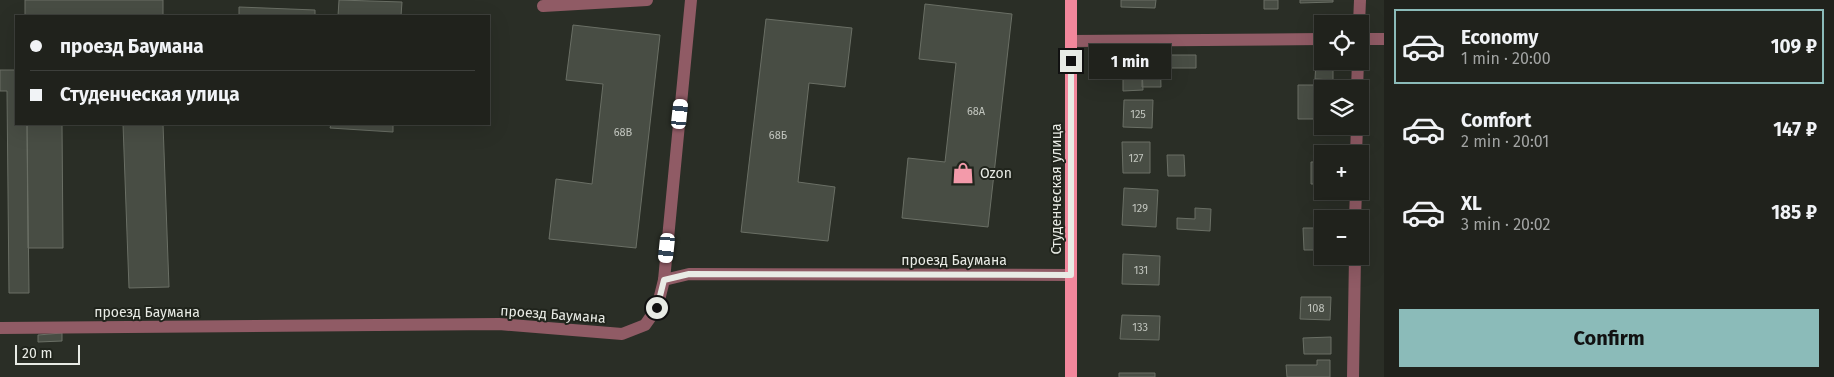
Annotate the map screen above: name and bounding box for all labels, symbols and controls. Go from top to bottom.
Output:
map controls [1314,15,1369,265]
button: locate [1314,15,1369,70]
icon: car [1401,24,1446,69]
text: Economy [1461,26,1538,49]
text: проезд Баумана [60,35,204,58]
text: 109 ₽ [1771,35,1817,58]
callout: 1 min [1088,44,1171,78]
text: 1 min · 20:00 [1461,49,1551,68]
route end [1060,50,1082,72]
text: 1 min [1111,52,1149,71]
button: layers [1314,80,1369,135]
text: Студенческая улица [60,83,240,106]
car [670,98,689,130]
house number: 68А [967,105,986,118]
icon: car [1401,107,1446,152]
house number: 125 [1130,108,1146,121]
text: Comfort [1461,109,1531,132]
text: 147 ₽ [1773,118,1817,141]
street label: Студенческая улица [1048,123,1065,255]
house number: 68В [614,126,633,139]
house number: 68Б [769,129,788,142]
text: 2 min · 20:01 [1461,132,1549,151]
button: + [1314,145,1369,200]
house number: 127 [1129,152,1144,165]
shop icon: Ozon [950,160,976,186]
place label: Ozon [980,165,1012,182]
icon: car [1401,190,1446,235]
text: XL [1461,192,1482,215]
text: 185 ₽ [1771,201,1817,224]
house number: 129 [1132,202,1148,215]
button: − [1314,210,1369,265]
text: 3 min · 20:02 [1461,215,1551,234]
car [657,232,676,264]
street label: проезд Баумана [901,252,1007,269]
house number: 131 [1134,264,1148,277]
route start [646,297,668,319]
street label: проезд Баумана [500,302,606,327]
house number: 108 [1308,302,1324,315]
street label: проезд Баумана [94,304,200,321]
button: Confirm [1399,309,1819,367]
house number: 133 [1132,321,1148,334]
scale bar [15,342,80,365]
text: 20 m [22,345,52,362]

